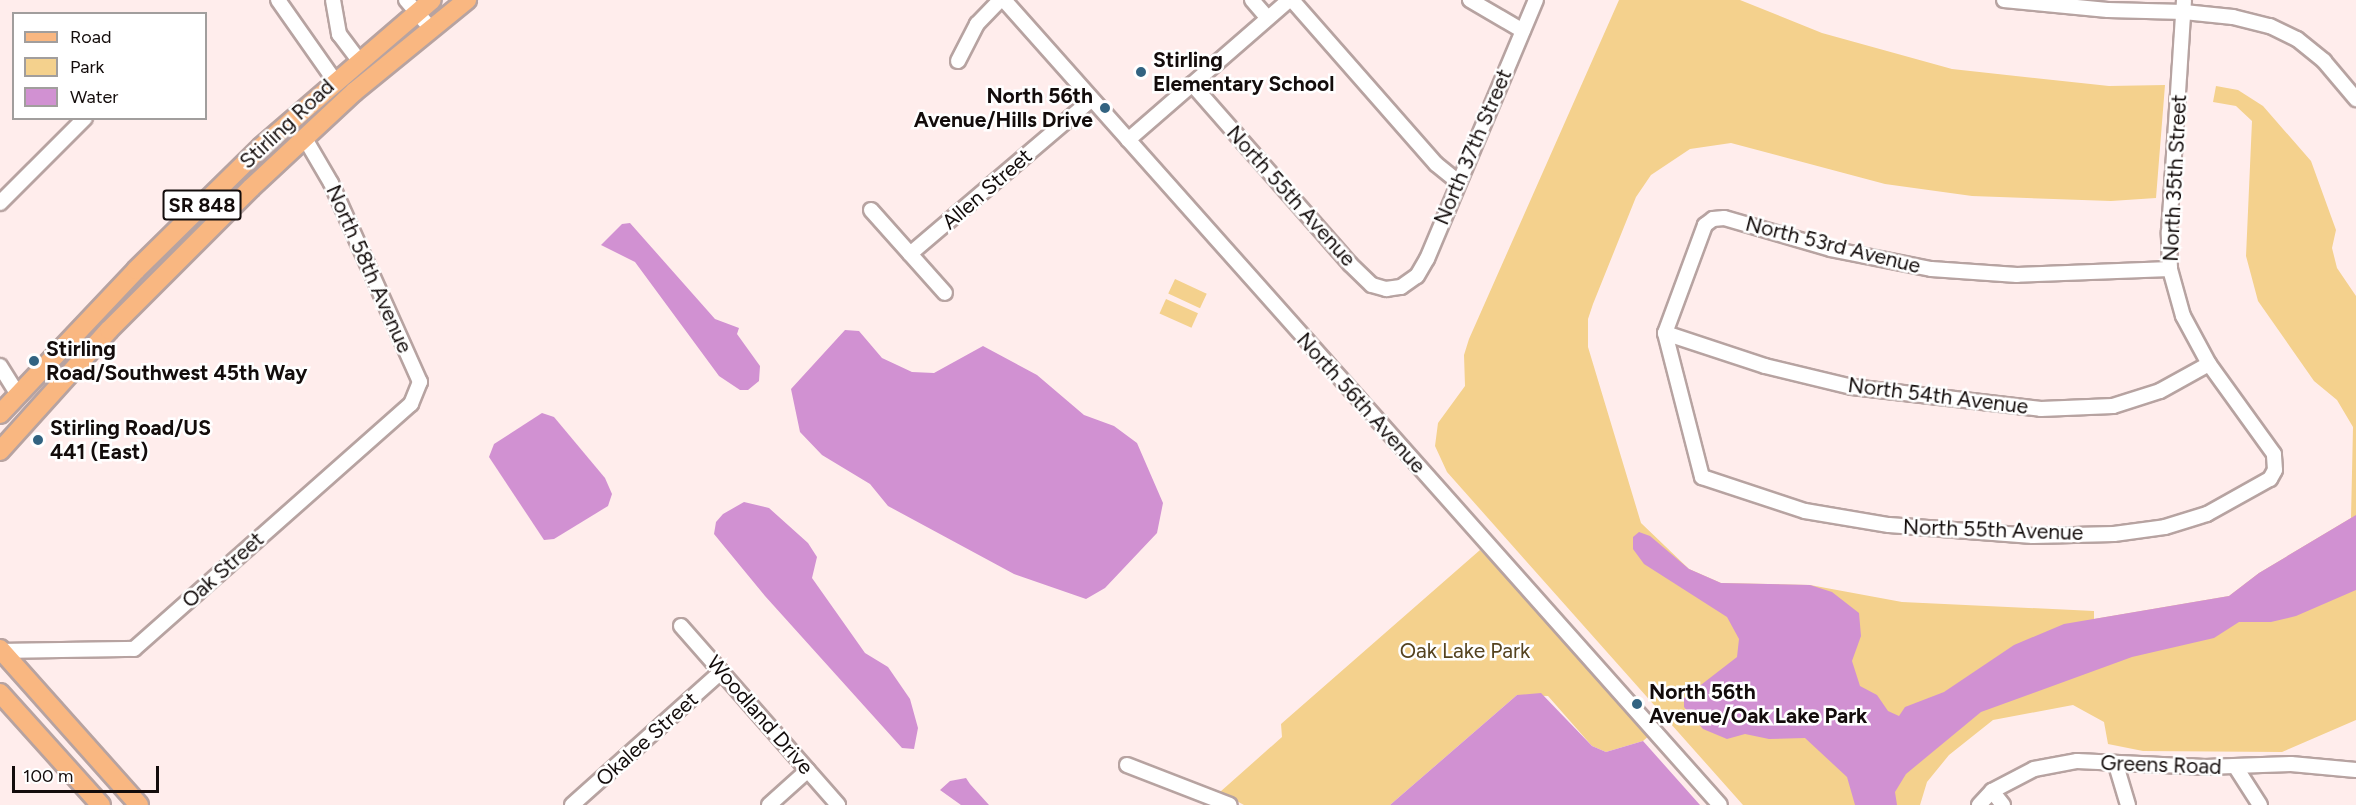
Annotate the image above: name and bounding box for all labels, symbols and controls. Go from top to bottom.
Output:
legend [12,12,207,120]
text: Road [70,26,111,48]
place label: Stirling Elementary School [1153,47,1334,97]
text: Park [70,56,104,78]
marker: Stirling Elementary School [1134,65,1148,79]
street label: North 37th Street [1429,65,1517,229]
street label: Stirling Road [235,74,339,174]
place label: North 56th Avenue/Hills Drive [914,83,1093,133]
text: Water [70,86,118,108]
street label: North 35th Street [2158,94,2192,262]
marker: North 56th Avenue/Hills Drive [1098,101,1112,115]
street label: North 55th Avenue [1221,121,1361,271]
street label: Allen Street [937,143,1037,235]
street label: North 58th Avenue [321,181,417,357]
road number: SR 848 [162,188,242,222]
street label: North 53rd Avenue [1743,211,1923,279]
street label: North 56th Avenue [1291,328,1431,478]
place label: Stirling Road/Southwest 45th Way [46,336,307,386]
marker: Stirling Road/Southwest 45th Way [27,354,41,368]
street label: North 54th Avenue [1846,372,2030,420]
place label: Stirling Road/US 441 (East) [50,415,211,465]
marker: Stirling Road/US 441 (East) [31,433,45,447]
street label: North 55th Avenue [1902,514,2084,546]
street label: Oak Street [177,527,269,613]
park label: Oak Lake Park [1400,638,1530,664]
street label: Woodland Drive [702,650,818,780]
place label: North 56th Avenue/Oak Lake Park [1649,679,1867,729]
street label: Okalee Street [591,687,703,791]
marker: North 56th Avenue/Oak Lake Park [1630,697,1644,711]
street label: Greens Road [2100,750,2222,780]
scale bar [15,754,162,792]
text: 100 m [23,765,73,787]

